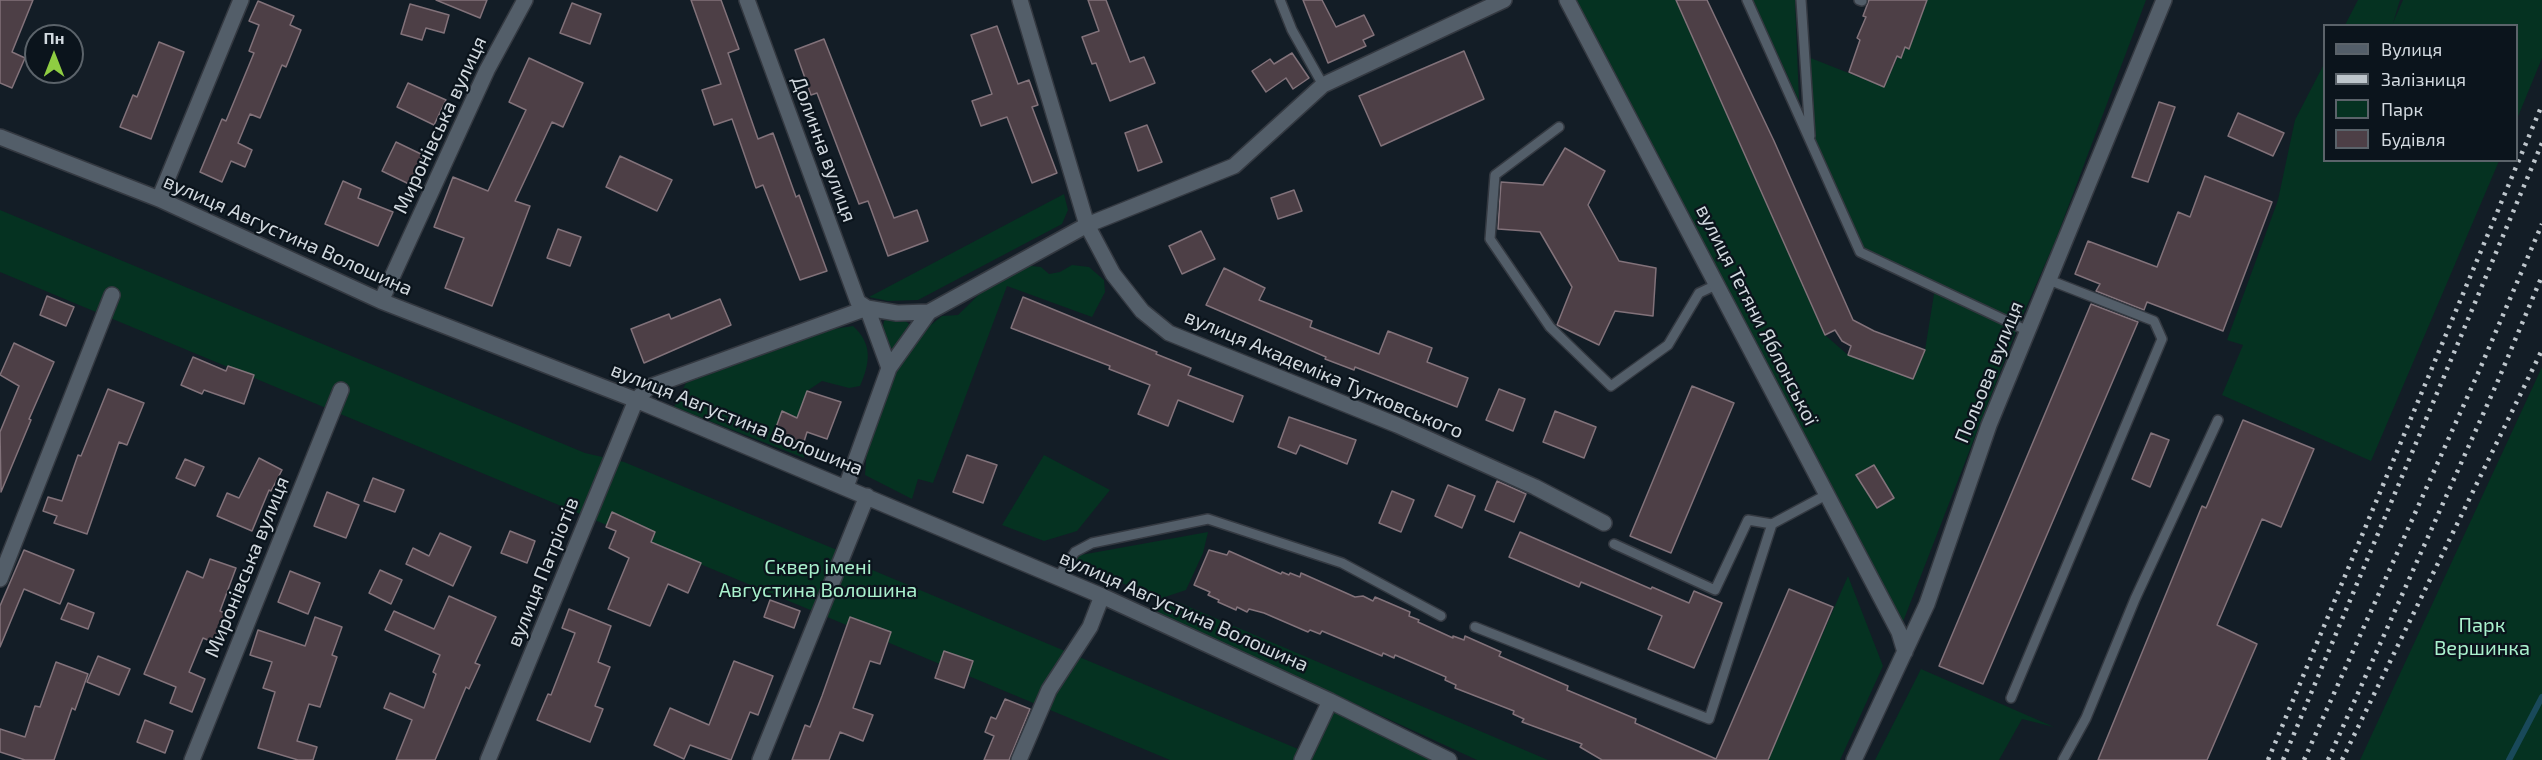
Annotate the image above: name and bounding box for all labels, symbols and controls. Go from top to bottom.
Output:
north arrow [24,24,84,84]
legend [2323,24,2518,162]
text: Пн [44,28,64,47]
street label: Миронівська вулиця [388,32,492,218]
text: Вулиця [2381,38,2442,60]
text: Залізниця [2381,68,2466,90]
street label: Долинна вулиця [786,73,862,225]
text: Парк [2381,98,2423,120]
text: Будівля [2381,128,2445,150]
street label: вулиця Августина Волошина [160,169,416,301]
street label: вулиця Тетяни Яблонської [1691,201,1823,429]
street label: Польова вулиця [1950,298,2028,446]
street label: вулиця Академіка Тутковського [1181,304,1467,444]
street label: вулиця Августина Волошина [607,357,867,481]
street label: Миронівська вулиця [200,473,294,661]
street label: вулиця Патріотів [502,494,584,650]
street label: вулиця Августина Волошина [1056,545,1312,677]
park label: Сквер імені Августина Волошина [719,555,917,602]
park label: Парк Вершинка [2434,613,2530,660]

